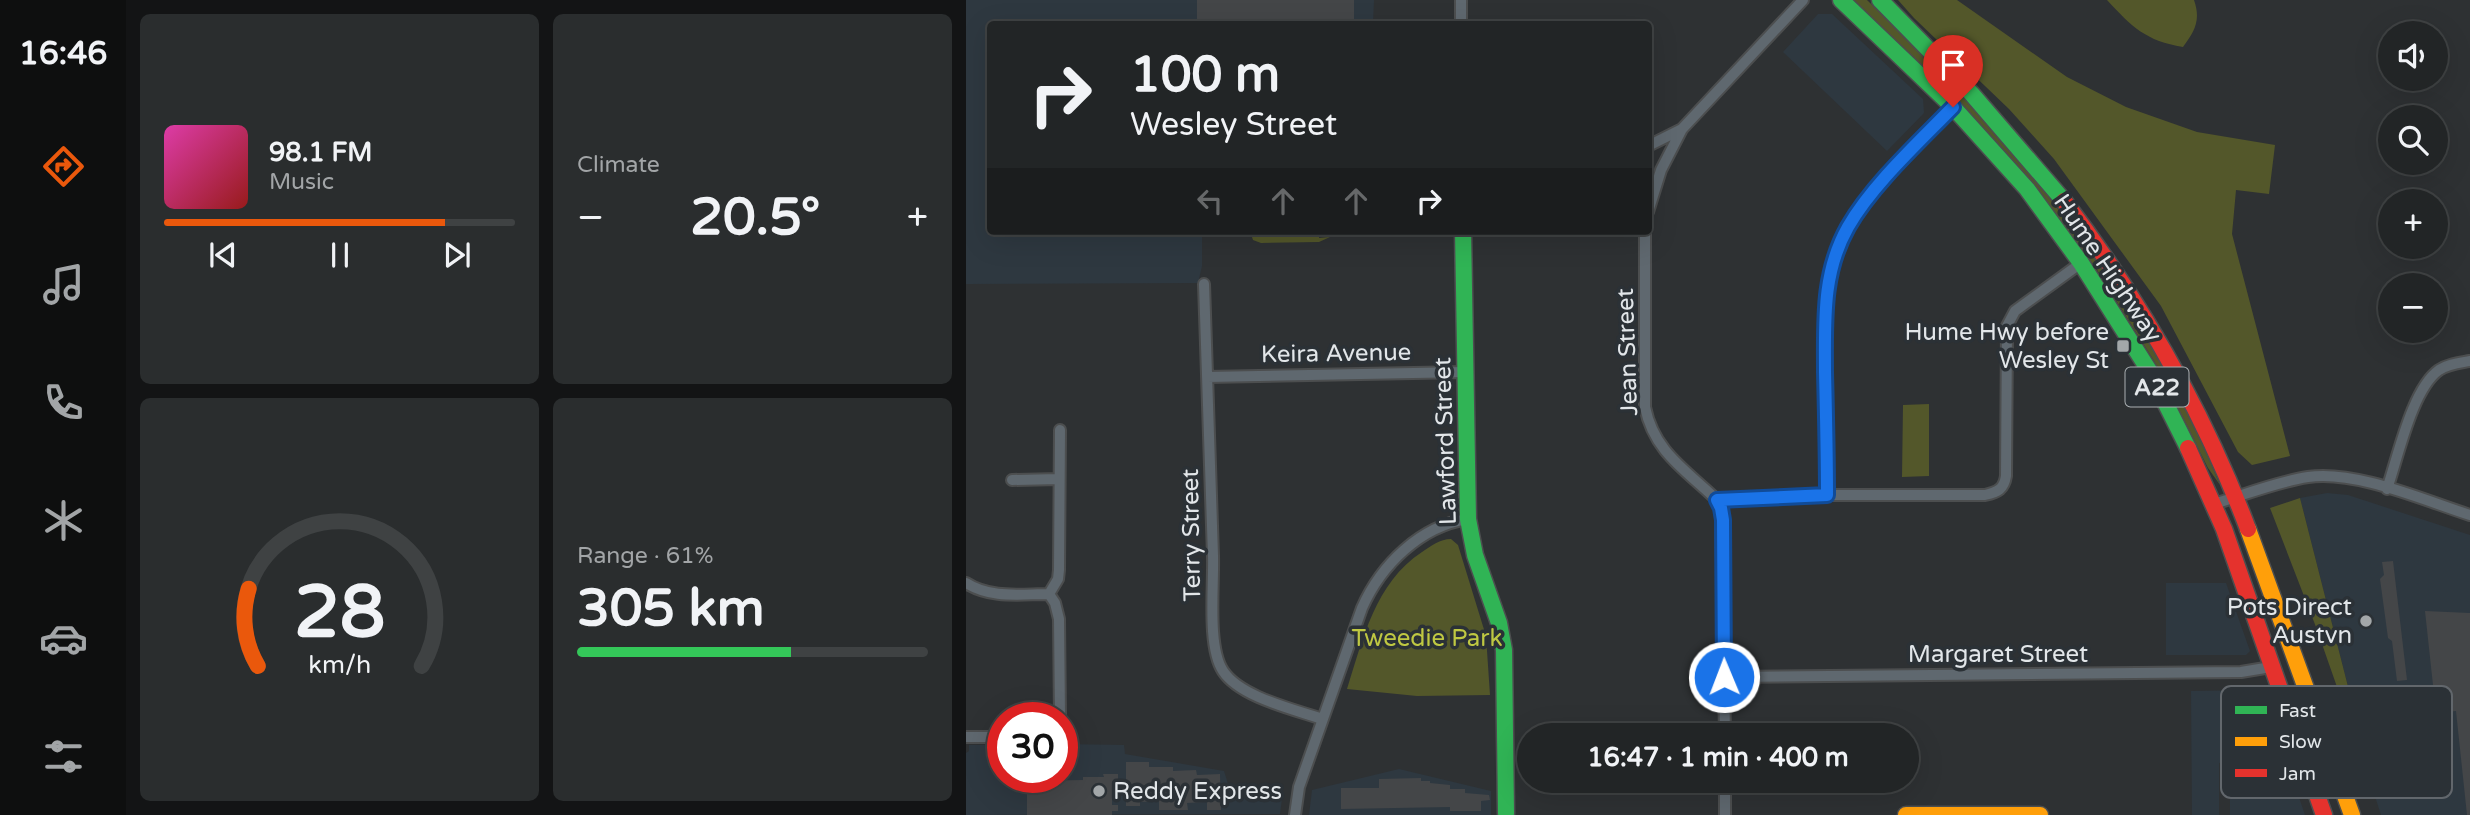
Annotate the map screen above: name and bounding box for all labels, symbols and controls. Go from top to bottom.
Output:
map controls [2378,21,2448,343]
button: sound [2378,21,2448,91]
text: 16:46 [19,35,107,73]
pin [1923,35,1983,107]
text: 100 m [1130,46,1280,105]
icon: arrive [1934,46,1972,84]
icon: right [1015,49,1106,140]
button: search [2378,105,2448,175]
text: Wesley Street [1130,106,1337,144]
text: 98.1 FM [269,137,372,168]
icon: directions [39,142,88,191]
text: Climate [577,151,660,179]
text: Music [269,168,334,196]
icon: left [1191,182,1229,220]
icon: ahead [1264,182,1302,220]
icon: ahead [1337,182,1375,220]
icon: right [1410,182,1448,220]
text: 20.5° [690,186,820,249]
street label: Hume Highway [2047,189,2168,348]
button: + [2378,189,2448,259]
text: − [577,195,604,241]
text: + [907,195,928,241]
icon: previous [204,236,242,274]
icon: pause [321,236,359,274]
icon: next [438,236,476,274]
icon: music [39,260,88,309]
button: − [2378,273,2448,343]
street label: Jean Street [1611,288,1644,416]
place label: Hume Hwy before Wesley St [1904,318,2109,375]
street label: Keira Avenue [1261,338,1411,369]
marker: Hume Hwy before Wesley St [2115,338,2131,354]
street label: Lawford Street [1428,357,1463,525]
road number: A22 [2126,368,2188,406]
icon: phone [39,378,88,427]
street label: Terry Street [1176,468,1207,602]
icon: climate [39,496,88,545]
text: Range · 61% [577,542,713,570]
text: 28 [294,569,385,657]
text: 305 km [577,577,765,640]
place label: Pots Direct Austvn [2227,593,2352,650]
marker: Pots Direct Austvn [2358,613,2374,629]
icon: car [39,614,88,663]
park label: Tweedie Park [1351,624,1503,653]
position arrow [1687,640,1761,714]
street label: Margaret Street [1908,640,2088,669]
text: km/h [308,649,371,679]
legend [2221,686,2452,798]
text: Fast [2279,700,2316,722]
speed limit sign: 30 [987,702,1078,793]
text: Slow [2279,731,2322,753]
icon: filters [39,732,88,781]
text: 16:47 · 1 min · 400 m [1587,742,1849,773]
text: Jam [2279,763,2316,785]
place label: Reddy Express [1113,777,1282,806]
marker: Reddy Express [1091,783,1107,799]

